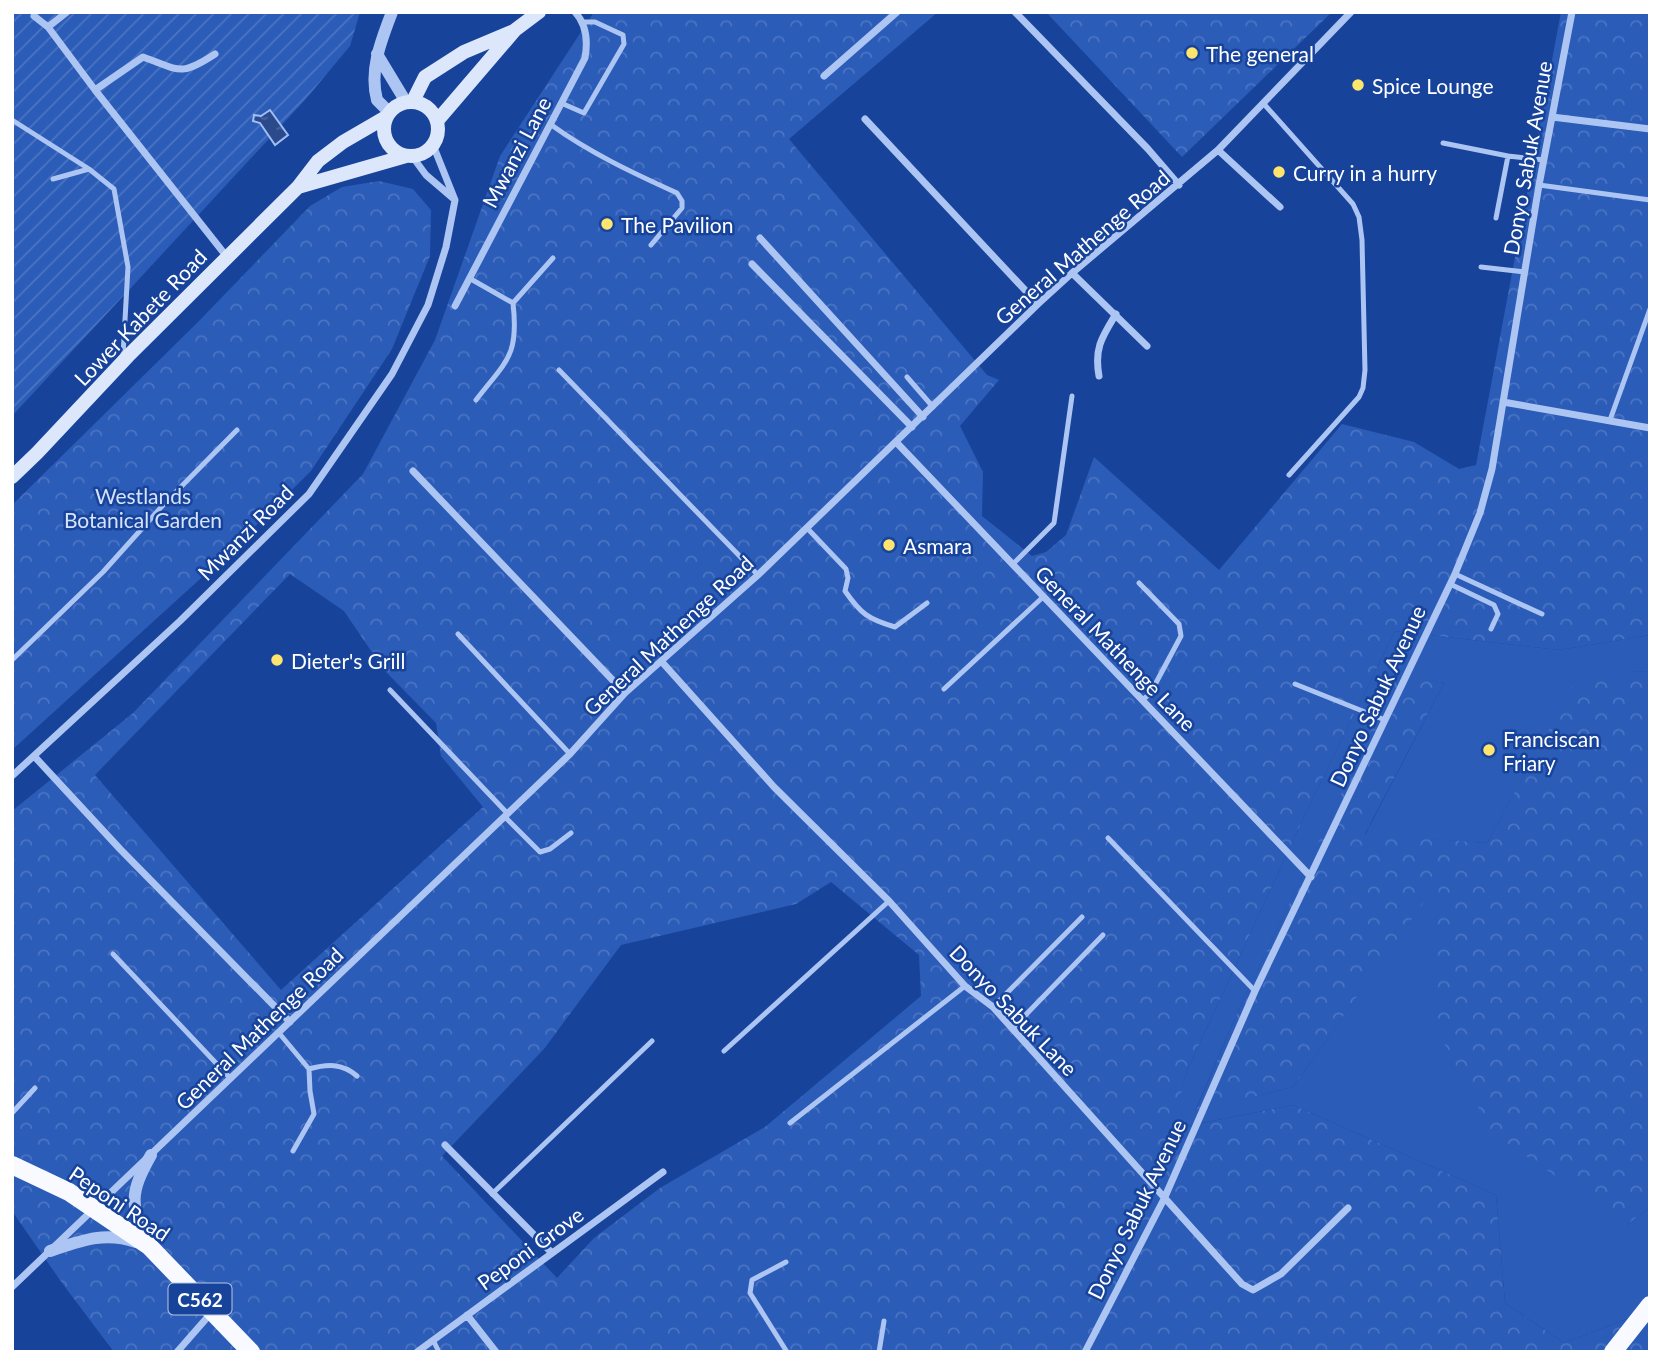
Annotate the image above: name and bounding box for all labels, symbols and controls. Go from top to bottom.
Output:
place label: The general [1206,41,1314,66]
marker: The general [1184,45,1200,61]
street label: Donyo Sabuk Avenue [1498,59,1556,257]
place label: Spice Lounge [1372,73,1493,98]
marker: Spice Lounge [1350,77,1366,93]
street label: Mwanzi Lane [476,92,556,212]
place label: Curry in a hurry [1293,160,1437,185]
marker: Curry in a hurry [1271,164,1287,180]
street label: General Mathenge Road [990,165,1174,329]
place label: The Pavilion [621,212,733,237]
marker: The Pavilion [599,216,615,232]
street label: Lower Kabete Road [69,244,211,390]
street label: Mwanzi Road [192,479,298,585]
park label: Westlands Botanical Garden [64,483,222,532]
place label: Asmara [903,533,972,558]
marker: Asmara [881,537,897,553]
street label: General Mathenge Road [578,550,758,720]
street label: General Mathenge Lane [1031,560,1201,736]
street label: Donyo Sabuk Avenue [1324,601,1430,791]
place label: Dieter's Grill [291,648,405,673]
marker: Dieter's Grill [269,652,285,668]
place label: Franciscan Friary [1503,726,1600,775]
marker: Franciscan Friary [1481,742,1497,758]
street label: Donyo Sabuk Lane [945,939,1083,1081]
street label: General Mathenge Road [170,942,348,1114]
street label: Donyo Sabuk Avenue [1082,1115,1190,1303]
street label: Peponi Road [65,1160,175,1246]
street label: Peponi Grove [472,1201,588,1295]
road number: C562 [168,1284,232,1315]

